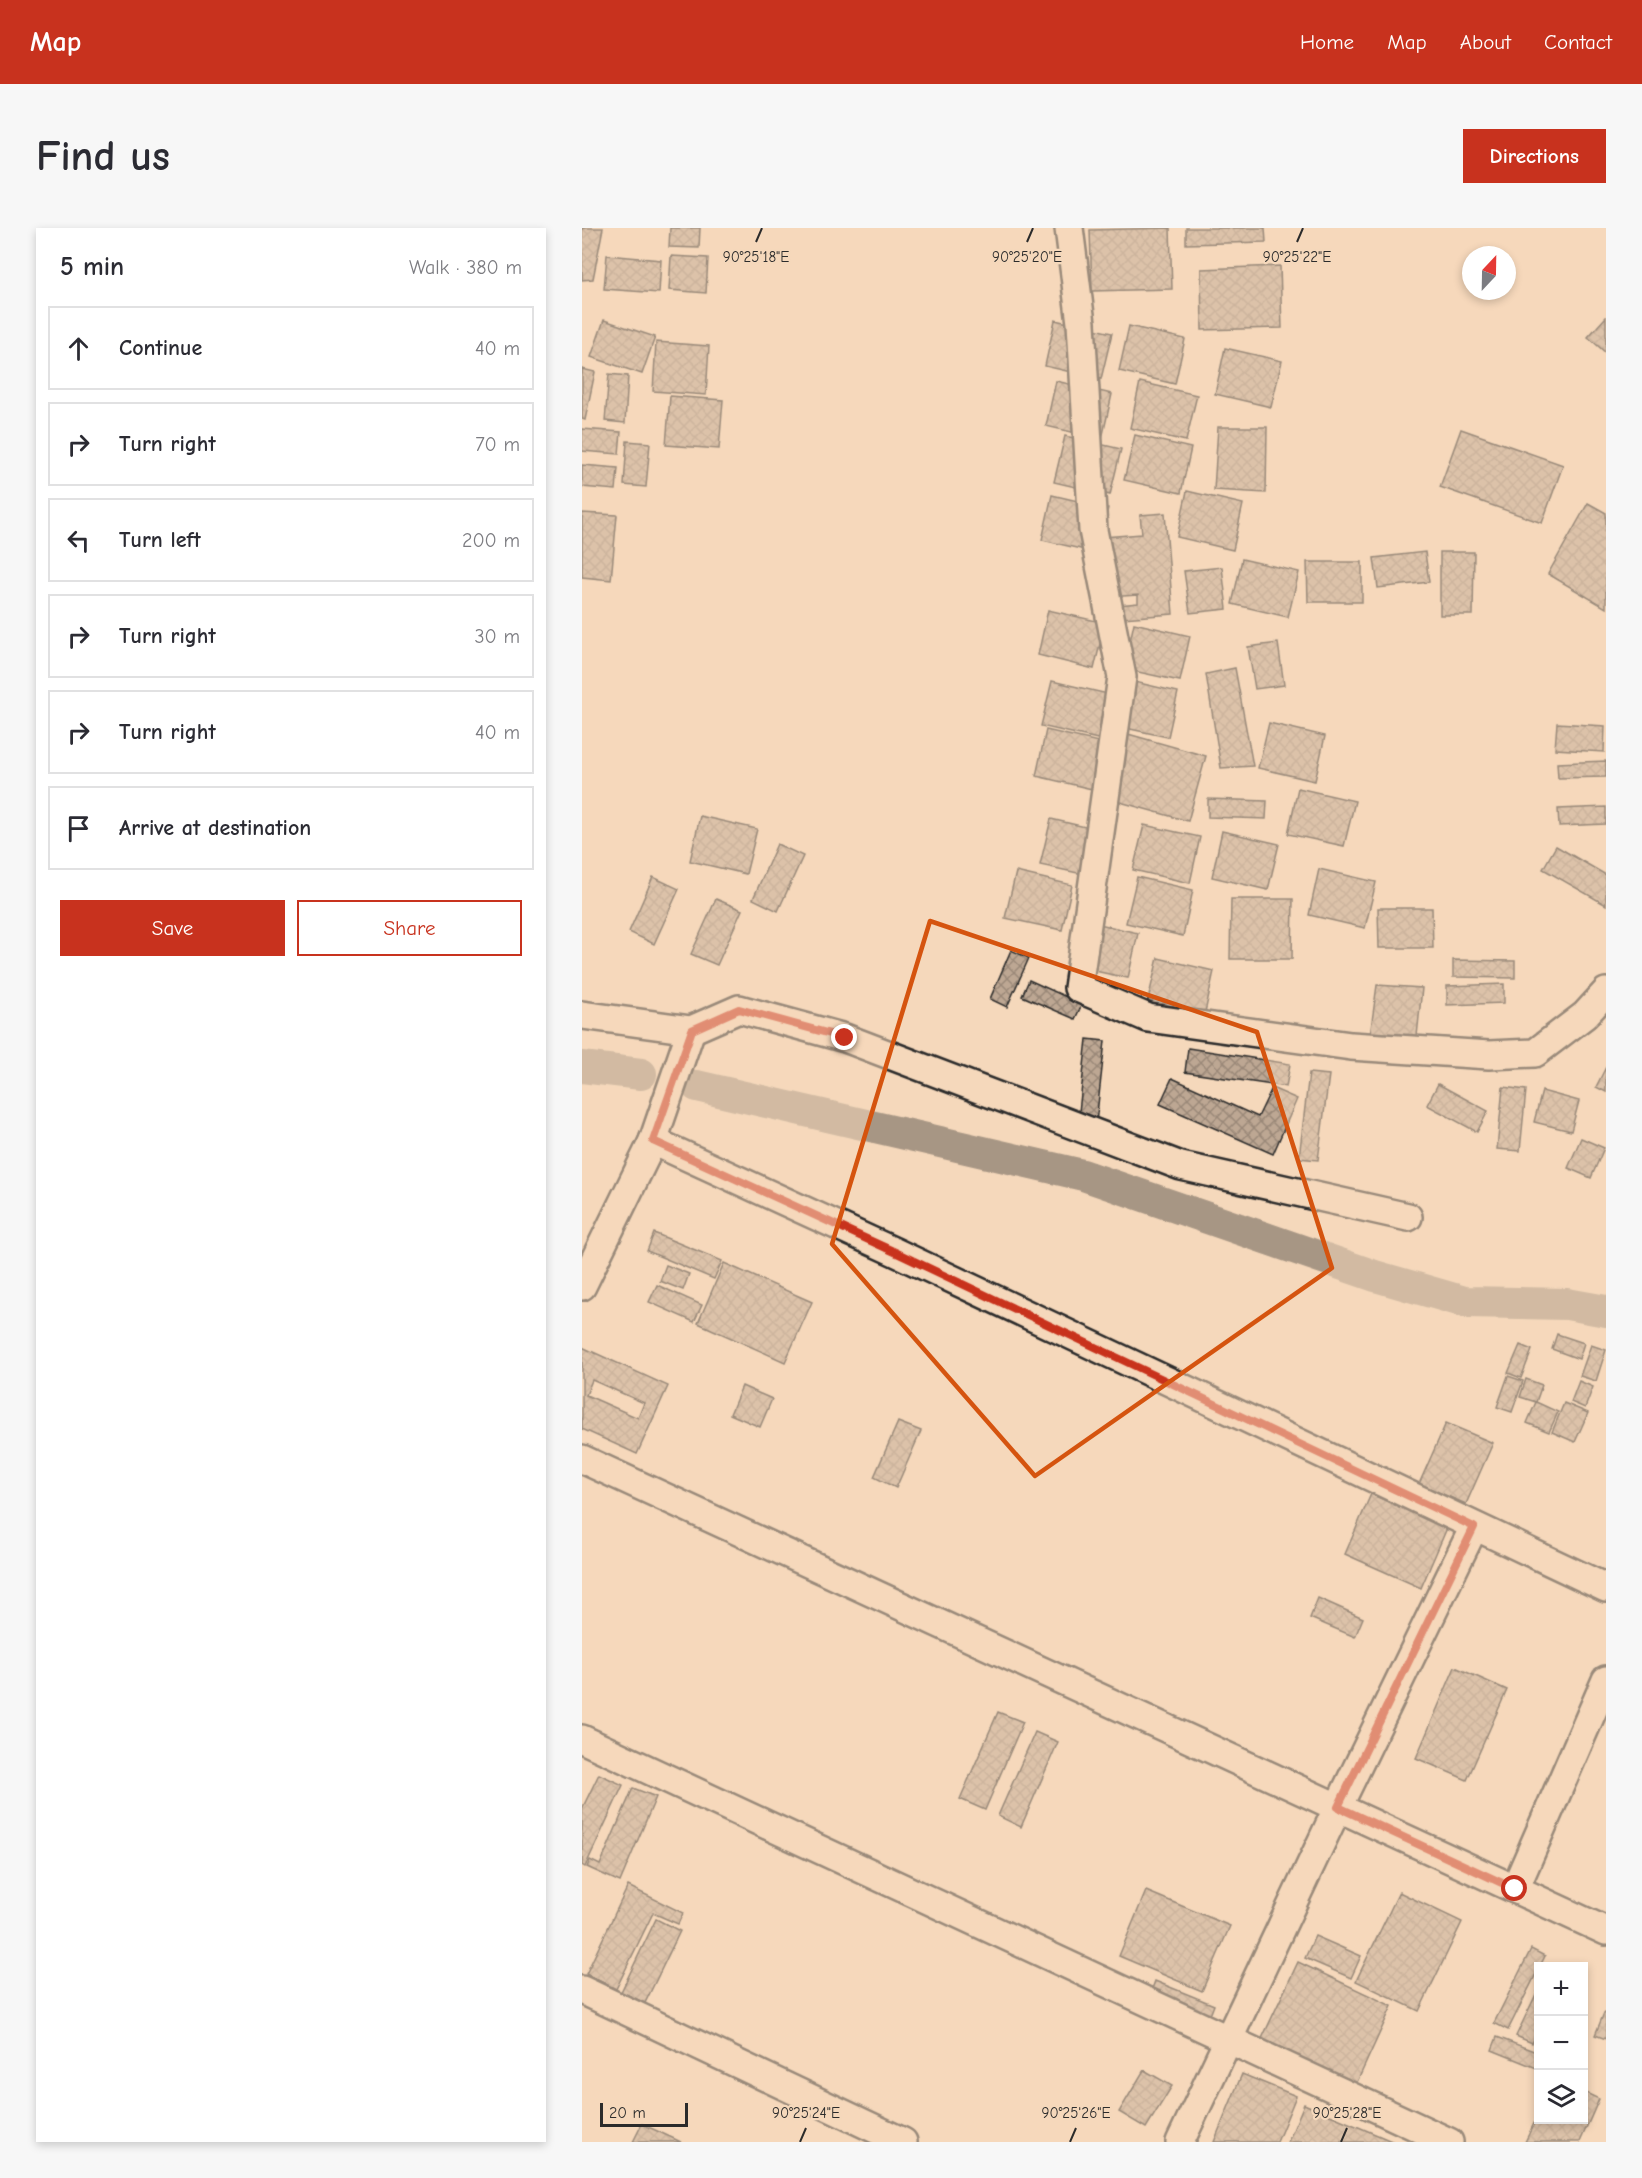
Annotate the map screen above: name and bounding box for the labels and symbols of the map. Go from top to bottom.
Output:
north arrow [1462,246,1516,300]
text: 90°25'18"E [723,248,789,266]
text: 90°25'20"E [992,248,1062,266]
text: 90°25'22"E [1263,248,1331,266]
route end [831,1024,857,1050]
route start [1501,1875,1527,1901]
scale bar [600,2100,688,2128]
text: 90°25'24"E [772,2104,840,2122]
text: 90°25'26"E [1042,2104,1110,2122]
text: 90°25'28"E [1313,2104,1381,2122]

